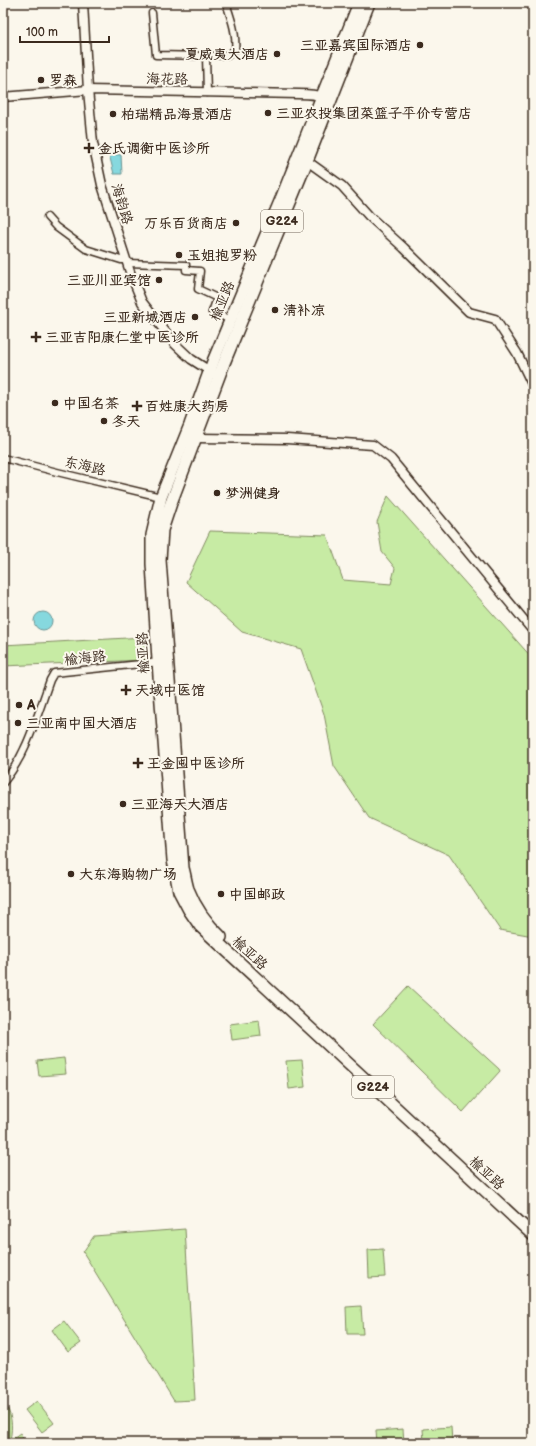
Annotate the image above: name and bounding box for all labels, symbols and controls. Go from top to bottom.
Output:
scale bar [20,18,109,44]
text: 100 m [26,25,58,40]
place label: 三亚嘉宾国际酒店 [300,37,412,54]
marker: 三亚嘉宾国际酒店 [415,40,425,50]
place label: 夏威夷大酒店 [185,46,269,63]
marker: 夏威夷大酒店 [272,49,282,59]
street label: 海花路 [146,70,188,88]
place label: 罗森 [49,72,77,89]
marker: 罗森 [36,75,46,85]
place label: 三亚农投集团菜篮子平价专营店 [276,105,472,122]
place label: 柏瑞精品海景酒店 [121,106,233,123]
marker: 三亚农投集团菜篮子平价专营店 [263,108,273,118]
marker: 柏瑞精品海景酒店 [108,109,118,119]
place label: 金氏调衡中医诊所 [98,140,210,157]
marker: 金氏调衡中医诊所 [83,142,95,154]
street label: 海韵路 [108,181,136,227]
road number: G224 [261,210,303,232]
place label: 万乐百货商店 [144,215,228,232]
marker: 万乐百货商店 [231,218,241,228]
place label: 玉姐抱罗粉 [187,247,257,264]
marker: 玉姐抱罗粉 [174,250,184,260]
place label: 三亚川亚宾馆 [67,272,151,289]
marker: 三亚川亚宾馆 [154,275,164,285]
street label: 榆亚路 [206,278,238,324]
place label: 清补凉 [283,302,325,319]
marker: 清补凉 [270,305,280,315]
place label: 三亚新城酒店 [103,309,187,326]
marker: 三亚新城酒店 [190,312,200,322]
place label: 三亚吉阳康仁堂中医诊所 [45,329,199,346]
marker: 三亚吉阳康仁堂中医诊所 [30,331,42,343]
place label: 中国名茶 [63,395,119,412]
marker: 中国名茶 [50,398,60,408]
place label: 百姓康大药房 [145,398,229,415]
marker: 百姓康大药房 [132,401,142,411]
place label: 冬天 [112,413,140,430]
marker: 冬天 [99,416,109,426]
street label: 东海路 [63,453,107,479]
place label: 梦洲健身 [225,485,281,502]
marker: 梦洲健身 [212,488,222,498]
street label: 榆亚路 [133,632,153,674]
street label: 榆海路 [63,647,107,669]
place label: 天域中医馆 [135,682,205,699]
marker: 天域中医馆 [120,684,132,696]
place label: A [26,697,36,714]
marker: A [14,700,24,710]
place label: 三亚南中国大酒店 [26,715,138,732]
marker: 三亚南中国大酒店 [13,718,23,728]
place label: 王金囤中医诊所 [147,755,245,772]
marker: 王金囤中医诊所 [132,757,144,769]
place label: 三亚海天大酒店 [131,796,229,813]
marker: 三亚海天大酒店 [118,799,128,809]
place label: 大东海购物广场 [79,866,177,883]
marker: 大东海购物广场 [66,869,76,879]
place label: 中国邮政 [229,886,285,903]
marker: 中国邮政 [216,889,226,899]
street label: 榆亚路 [229,932,271,974]
road number: G224 [352,1076,394,1098]
street label: 榆亚路 [466,1152,508,1194]

